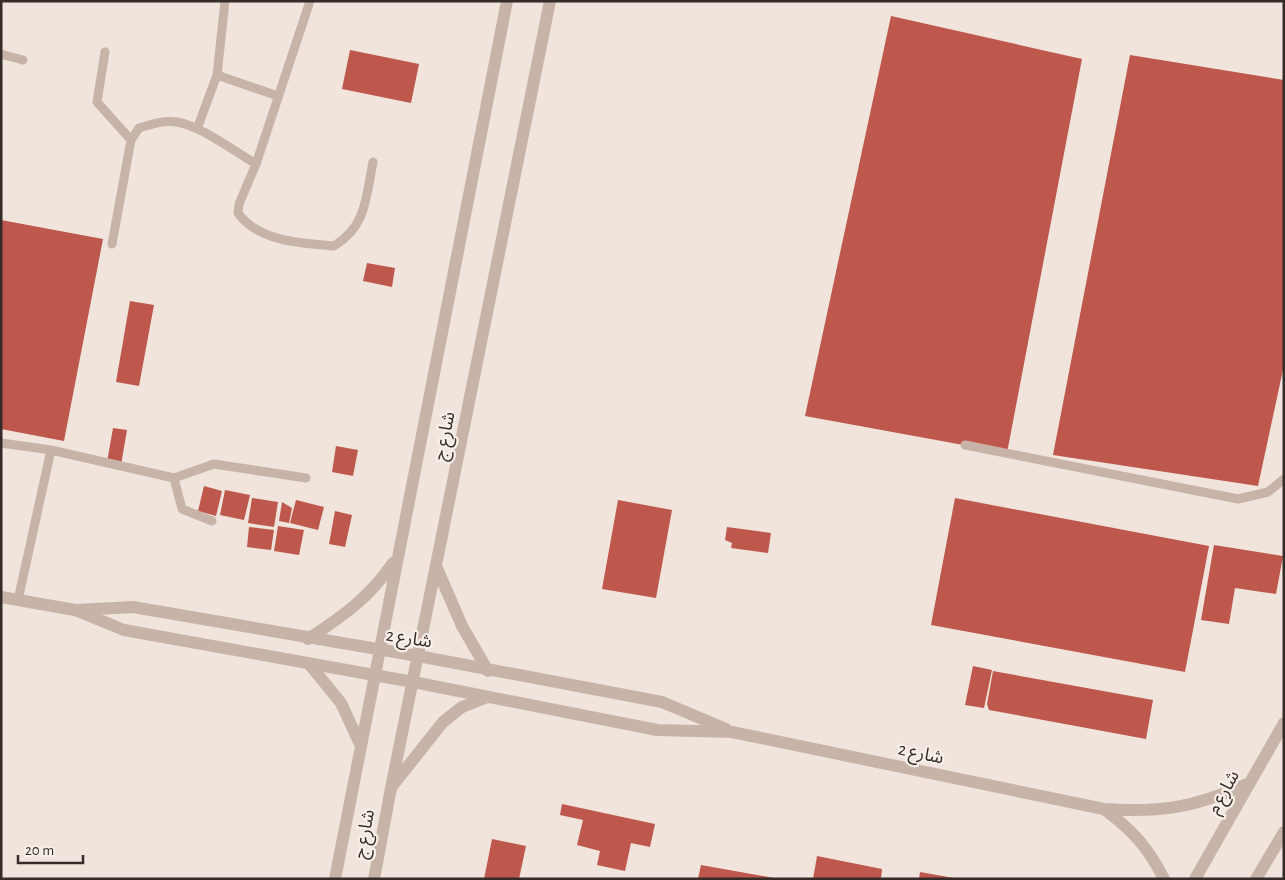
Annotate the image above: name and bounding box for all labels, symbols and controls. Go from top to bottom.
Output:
street label: شارع ج [431,410,462,463]
street label: شارع 2 [384,626,433,655]
street label: شارع 2 [895,740,945,772]
street label: شارع م [1205,768,1247,819]
street label: شارع ج [352,808,382,861]
scale bar [18,832,82,864]
text: 20 m [25,843,54,858]

